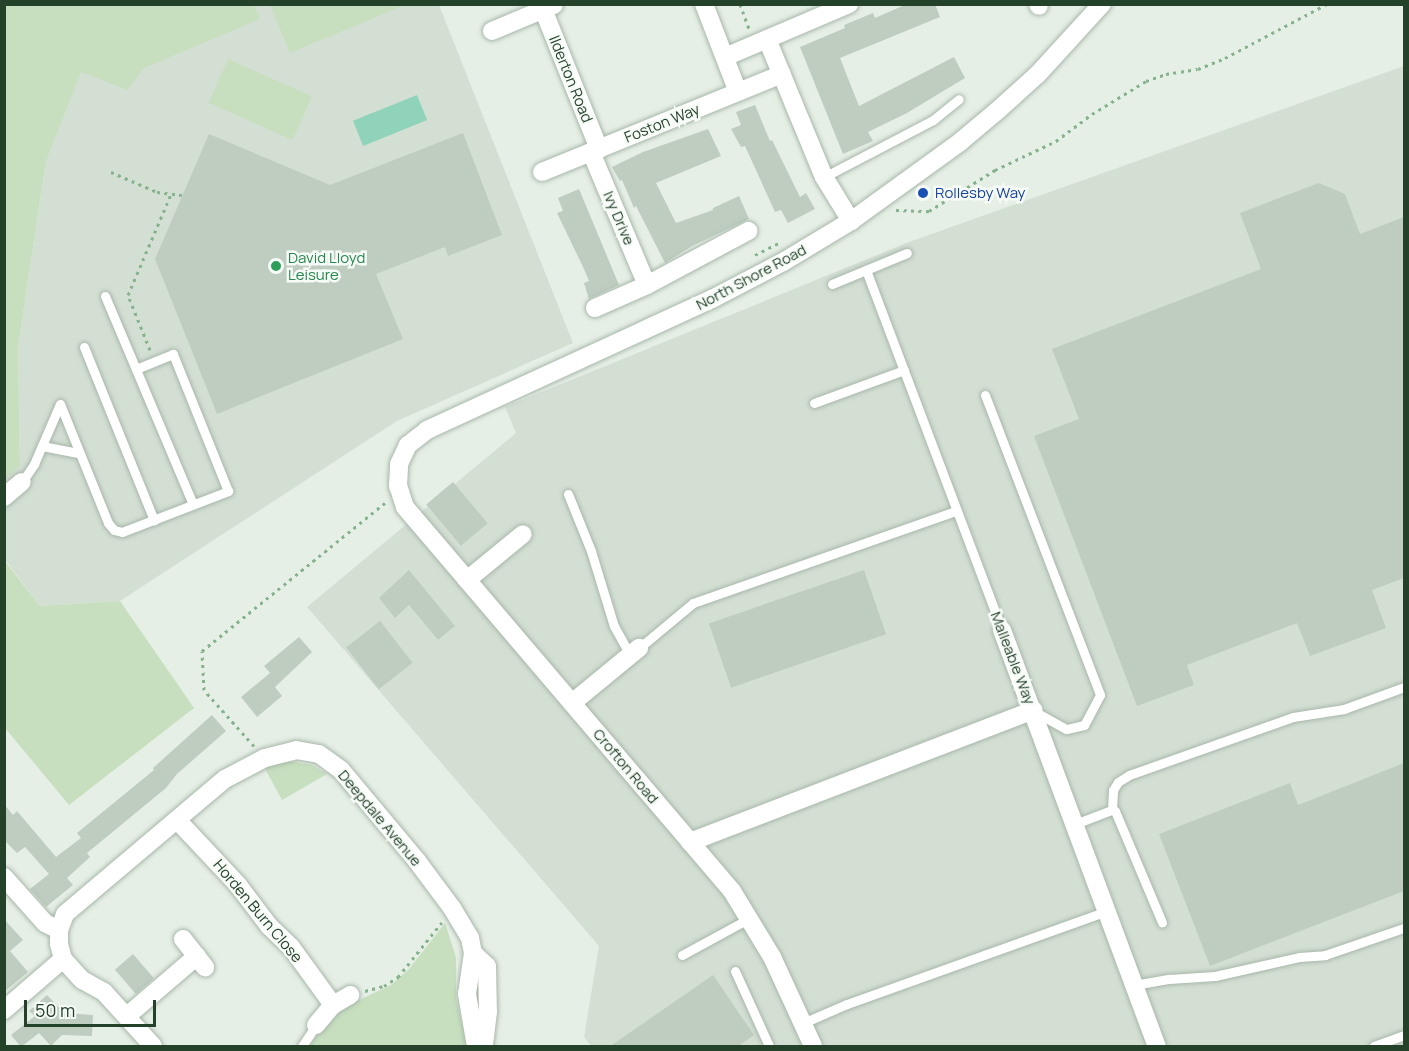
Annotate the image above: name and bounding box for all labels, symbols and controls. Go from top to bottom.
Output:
street label: Ilderton Road [545,33,597,125]
street label: Foston Way [622,100,702,146]
place label: Rollesby Way [935,184,1026,202]
marker: Rollesby Way [916,186,930,200]
street label: Ivy Drive [600,188,638,248]
street label: North Shore Road [693,240,809,314]
place label: David Lloyd Leisure [288,248,365,283]
marker: David Lloyd Leisure [269,259,283,273]
street label: Malleable Way [987,609,1039,707]
street label: Crofton Road [589,725,663,807]
street label: Deepdale Avenue [335,766,425,870]
street label: Horden Burn Close [210,856,306,966]
scale bar [27,988,159,1026]
text: 50 m [35,998,75,1022]

